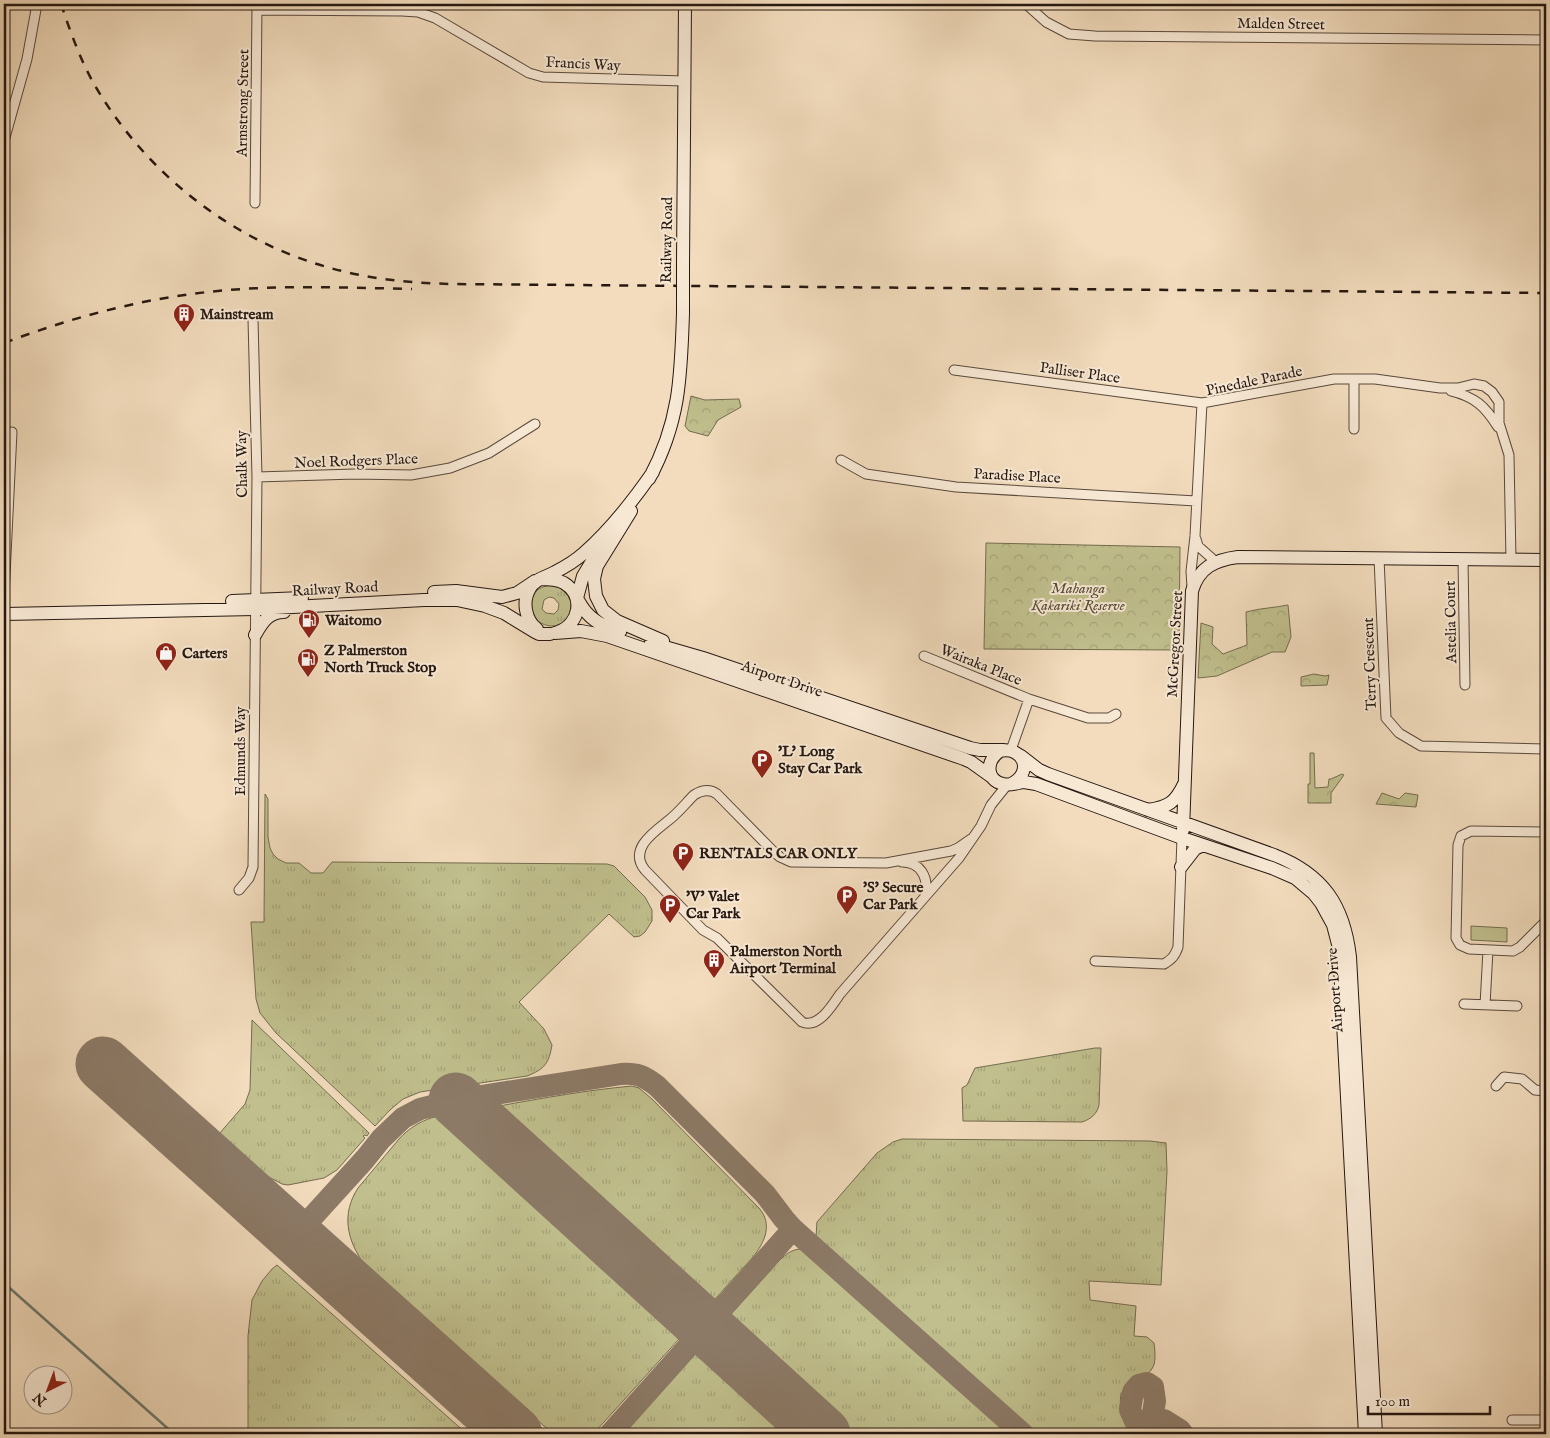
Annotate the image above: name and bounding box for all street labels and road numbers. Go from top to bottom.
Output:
street label: Malden Street [1237,14,1325,34]
street label: Armstrong Street [233,49,253,158]
street label: Francis Way [545,53,622,75]
street label: Railway Road [657,196,677,283]
street label: Palliser Place [1039,358,1121,388]
street label: Pinedale Parade [1204,361,1304,400]
street label: Chalk Way [232,429,252,498]
street label: Noel Rodgers Place [294,449,418,473]
street label: Paradise Place [973,464,1061,488]
street label: Railway Road [291,577,380,601]
street label: Astelia Court [1441,581,1461,664]
street label: McGregor Street [1163,590,1187,698]
street label: Terry Crescent [1359,617,1381,711]
street label: Wairaka Place [937,640,1025,690]
street label: Airport Drive [738,656,825,702]
street label: Edmunds Way [231,706,250,796]
street label: Airport Drive [1323,947,1348,1034]

